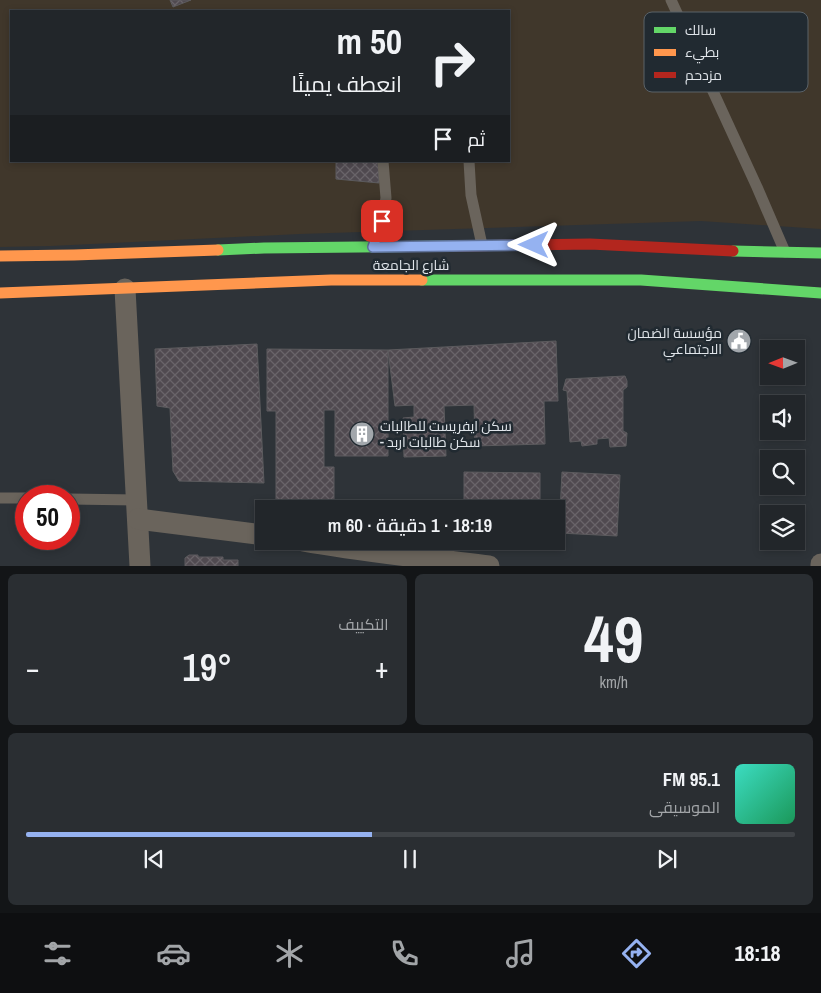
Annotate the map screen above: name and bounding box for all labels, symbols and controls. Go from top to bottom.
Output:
legend [644,12,808,92]
text: 50 m [337,18,402,65]
text: سالك [685,21,716,39]
icon: right [420,30,485,95]
text: بطيء [685,43,719,64]
text: مزدحم [685,66,722,85]
text: انعطف يمينًا [291,69,402,99]
icon: arrive [429,125,457,153]
text: ثم [467,126,485,152]
pin [361,200,403,242]
icon: arrive [368,207,396,235]
position arrow [507,218,559,270]
street label: شارع الجامعة [373,256,449,274]
place label: مؤسسة الضمان الاجتماعي [628,324,722,361]
public building icon: مؤسسة الضمان الاجتماعي [726,328,752,354]
north arrow [760,340,805,385]
map controls [760,340,805,550]
button: sound [760,395,805,440]
place label: سكن ايفريست للطالبات - سكن طالبات اربد [380,417,512,451]
building icon: سكن ايفريست للطالبات - سكن طالبات اربد [349,421,375,447]
button: search [760,450,805,495]
speed limit sign: 50 [15,485,80,550]
button: layers [760,505,805,550]
text: 18:19 · 1 دقيقة · 60 m [328,512,492,538]
text: 49 [584,595,643,682]
text: التكييف [338,613,389,635]
text: 19° [182,642,232,693]
text: − [26,649,39,687]
text: + [375,649,388,687]
text: km/h [600,671,628,693]
text: 95.1 FM [663,766,720,792]
text: الموسيقى [649,796,720,818]
icon: previous [140,845,168,873]
icon: pause [396,845,424,873]
icon: next [653,845,681,873]
icon: filters [40,936,75,971]
icon: car [156,936,191,971]
icon: climate [272,936,307,971]
icon: phone [387,936,422,971]
icon: music [503,936,538,971]
icon: directions [619,936,654,971]
text: 18:18 [735,938,781,968]

